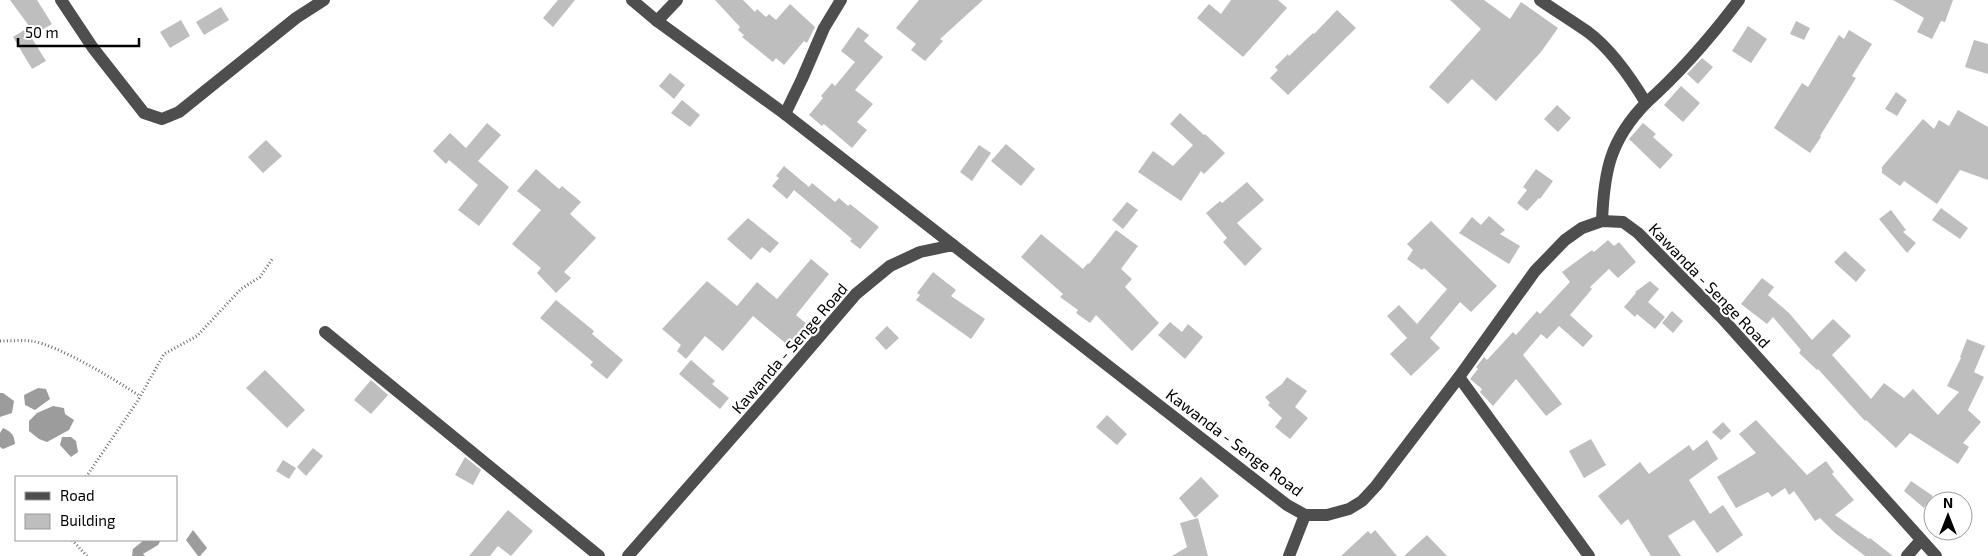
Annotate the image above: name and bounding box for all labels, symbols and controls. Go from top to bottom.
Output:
scale bar [18,15,139,47]
text: 50 m [25,23,59,41]
street label: Kawanda - Senge Road [1645,219,1775,351]
street label: Kawanda - Senge Road [727,279,851,417]
street label: Kawanda - Senge Road [1163,384,1307,500]
legend [15,476,178,541]
text: Road [60,486,95,504]
north arrow [1923,491,1973,541]
text: N [1943,494,1953,511]
text: Building [60,511,116,529]

